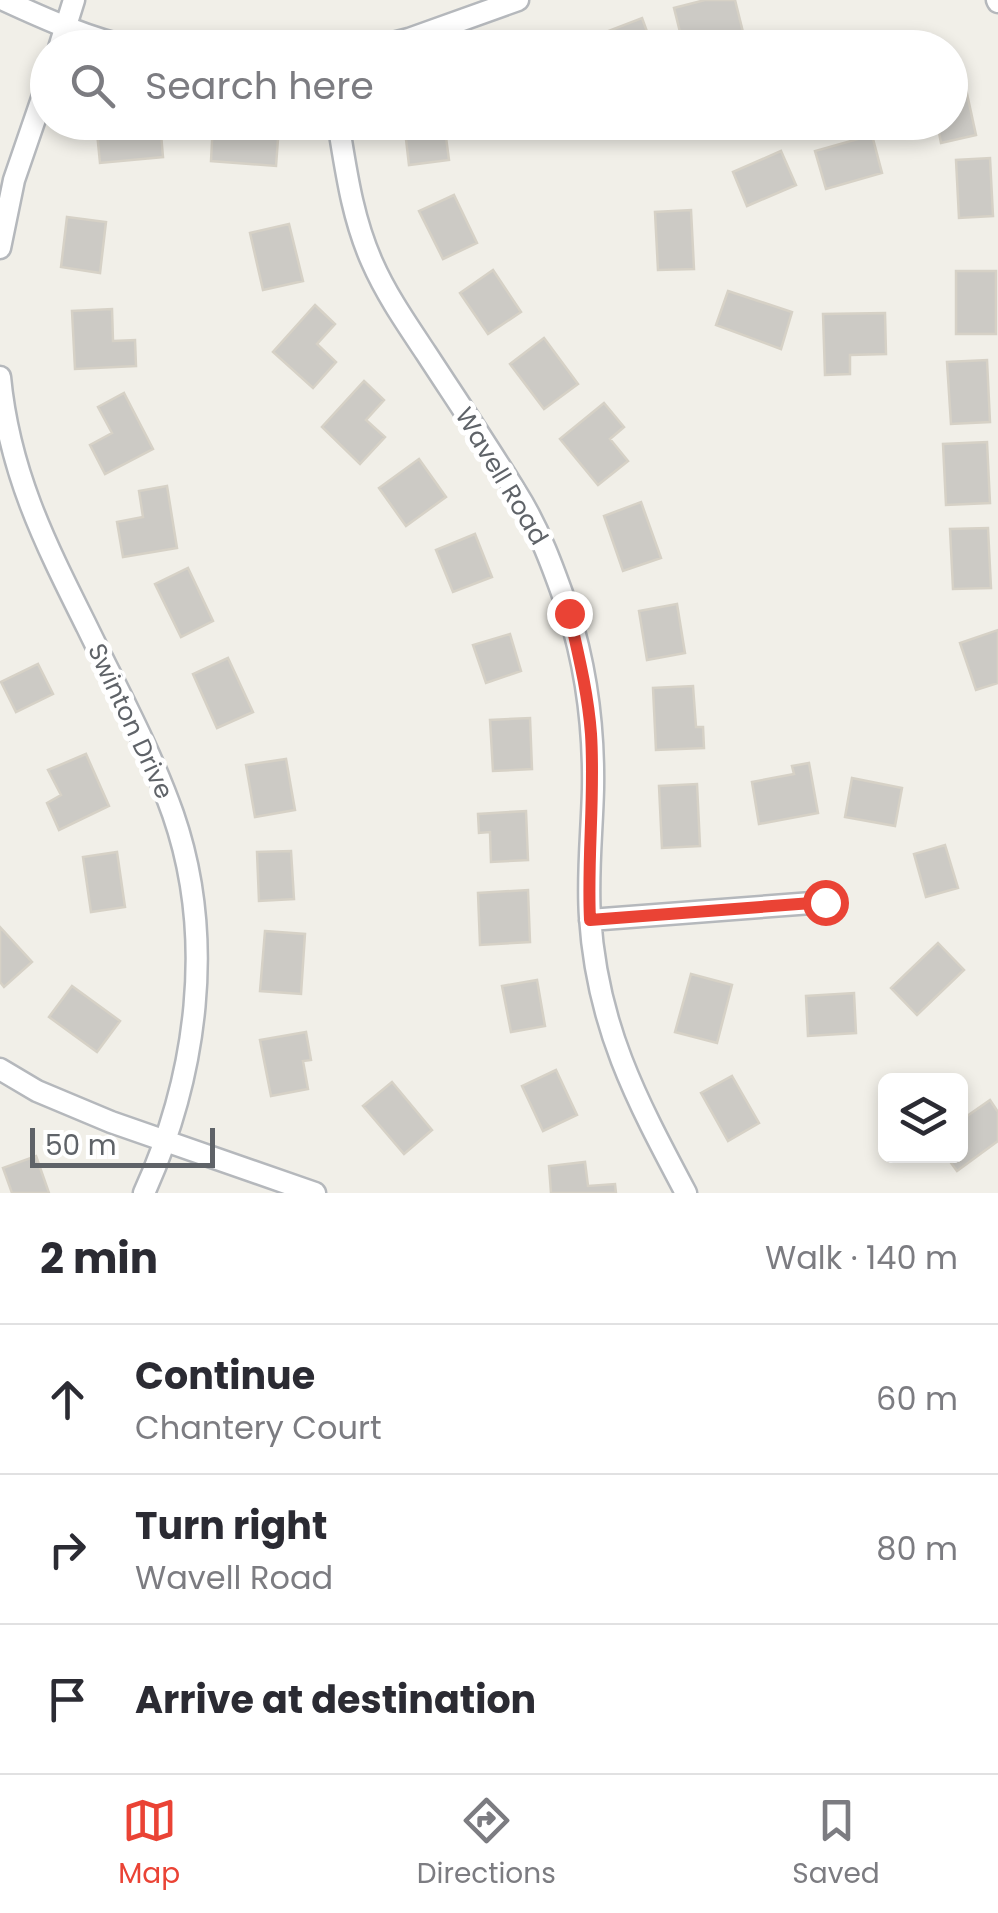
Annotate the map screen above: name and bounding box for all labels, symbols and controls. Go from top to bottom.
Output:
search box [30,30,968,140]
icon: search [65,58,120,113]
text: Search here [145,59,374,112]
street label: Wavell Road [447,401,556,552]
route end [547,591,593,637]
street label: Swinton Drive [79,638,182,805]
route start [803,880,849,926]
map controls [878,1073,968,1163]
button: layers [878,1073,968,1163]
scale bar [30,1123,215,1168]
text: 50 m [45,1126,116,1165]
text: 2 min [40,1229,158,1288]
text: Walk · 140 m [765,1235,958,1280]
text: Continue [135,1349,315,1402]
icon: ahead [40,1372,95,1427]
text: 60 m [876,1376,958,1421]
text: Chantery Court [135,1405,382,1450]
text: Turn right [135,1499,327,1552]
icon: right [40,1522,95,1577]
text: 80 m [876,1526,958,1571]
text: Wavell Road [135,1555,333,1600]
icon: arrive [40,1672,95,1727]
text: Arrive at destination [135,1673,536,1726]
tab: Map [118,1793,180,1895]
tab: Directions [417,1793,556,1895]
tab: Saved [792,1793,880,1895]

